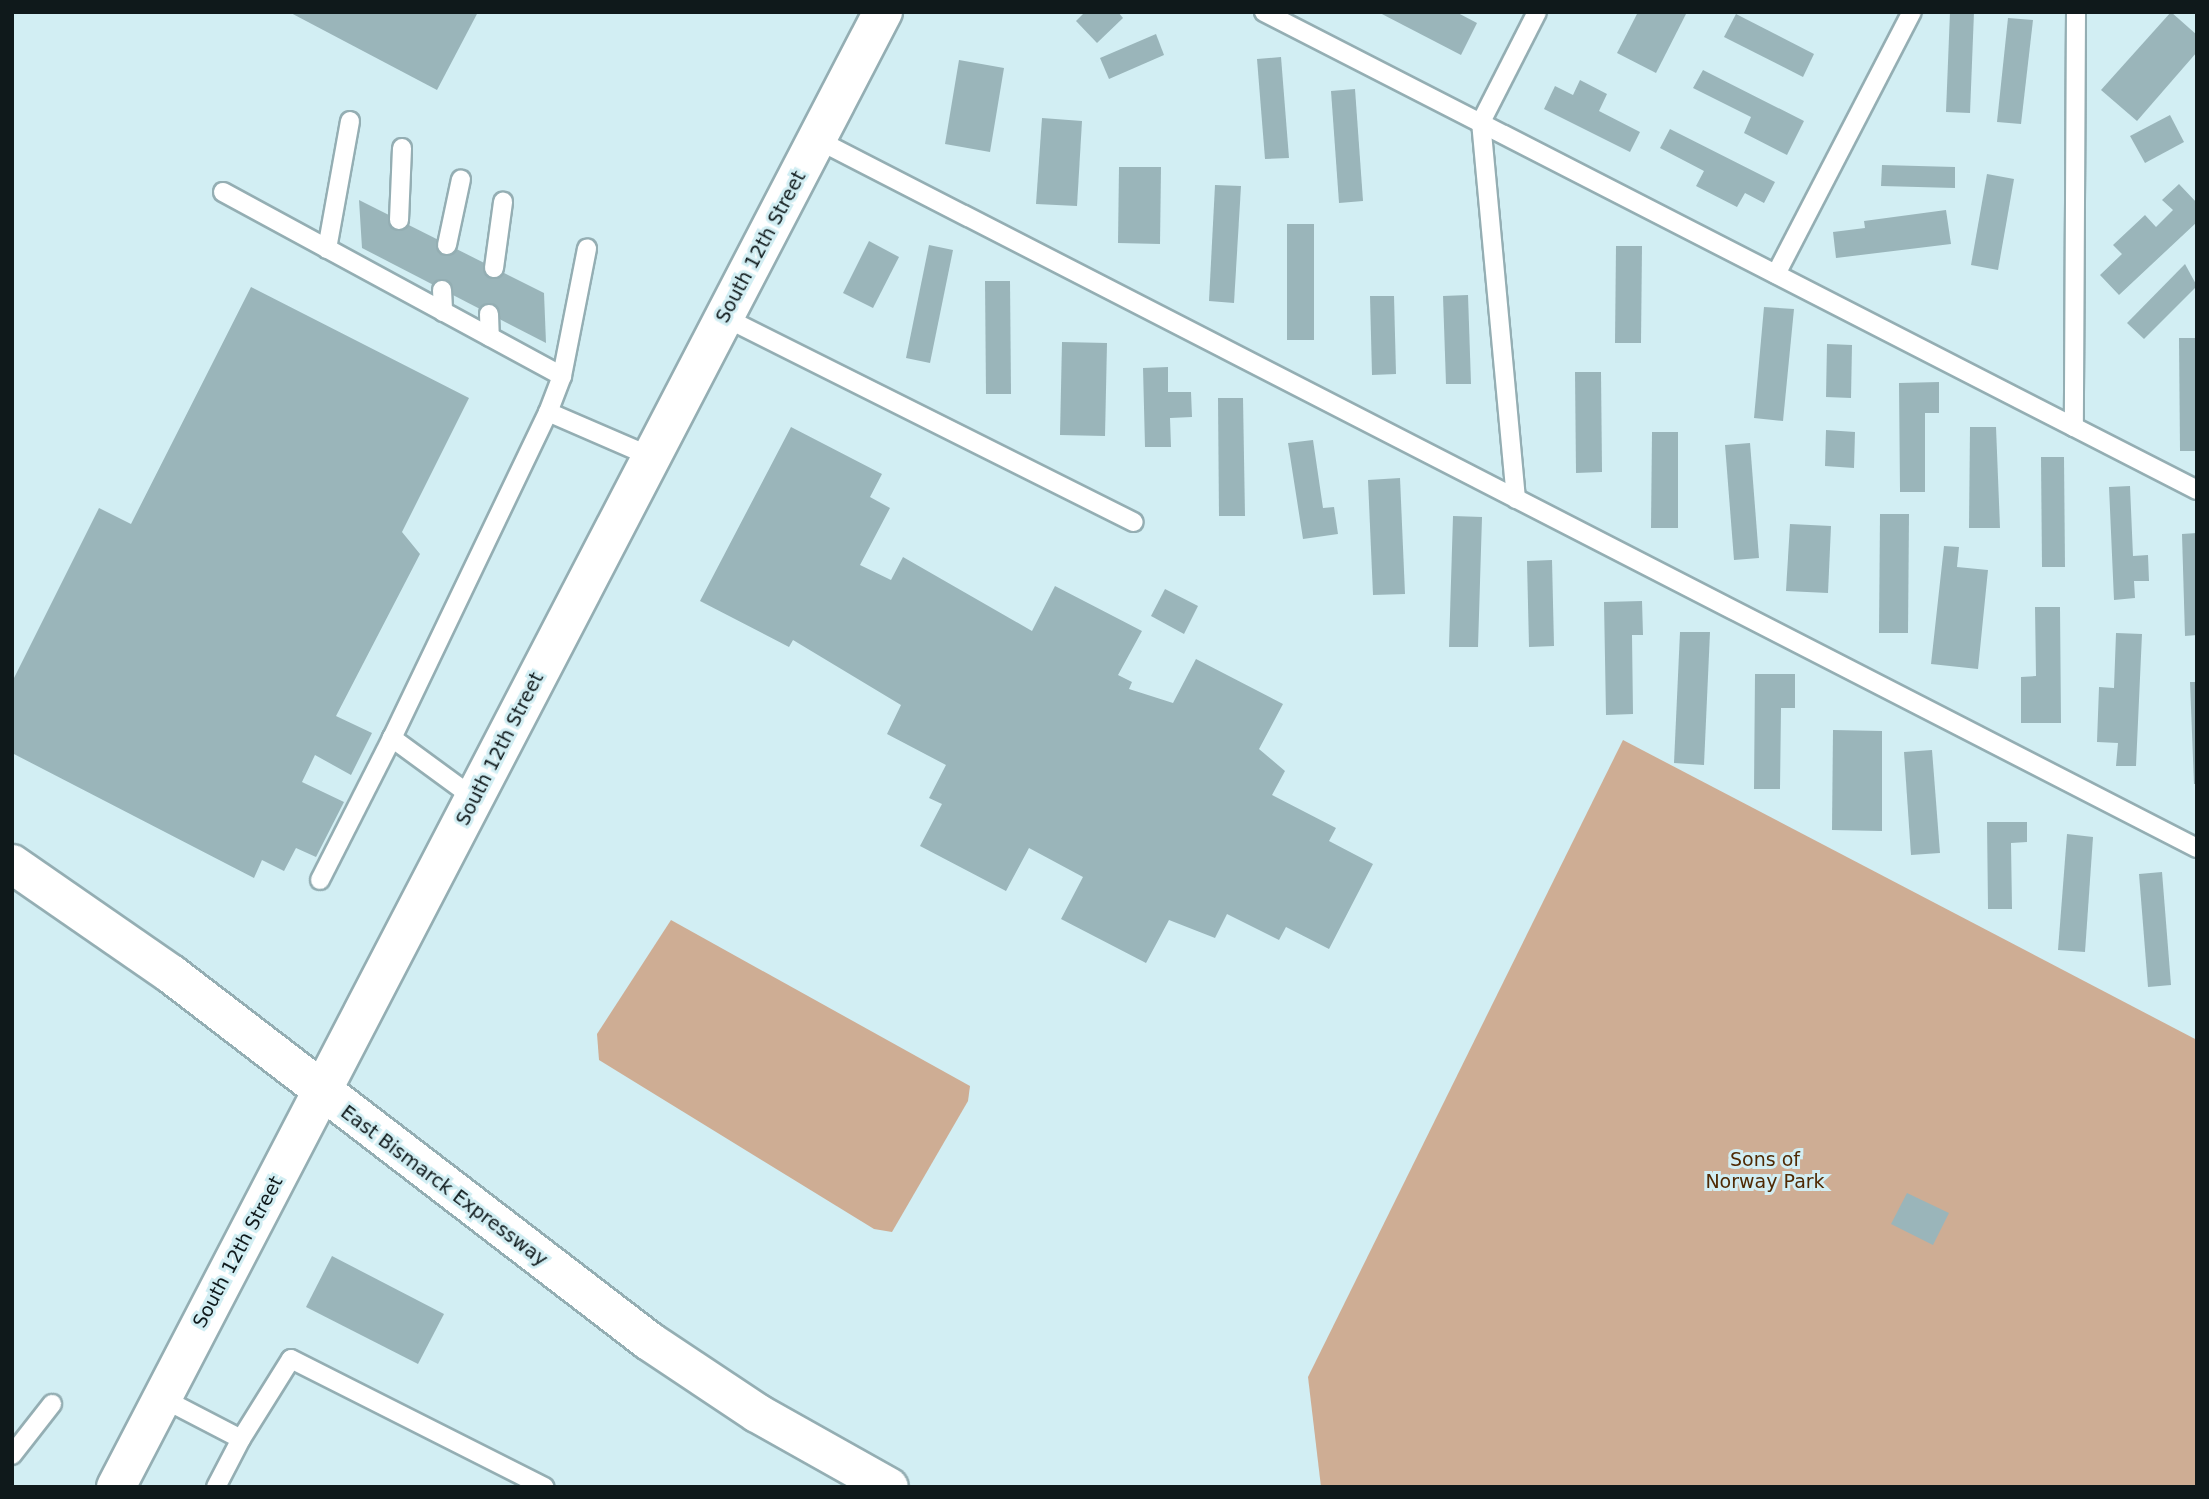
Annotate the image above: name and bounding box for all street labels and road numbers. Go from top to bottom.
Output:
street label: South 12th Street [711,167,811,327]
street label: South 12th Street [452,669,548,829]
street label: East Bismarck Expressway [336,1101,552,1271]
street label: South 12th Street [188,1172,288,1332]

